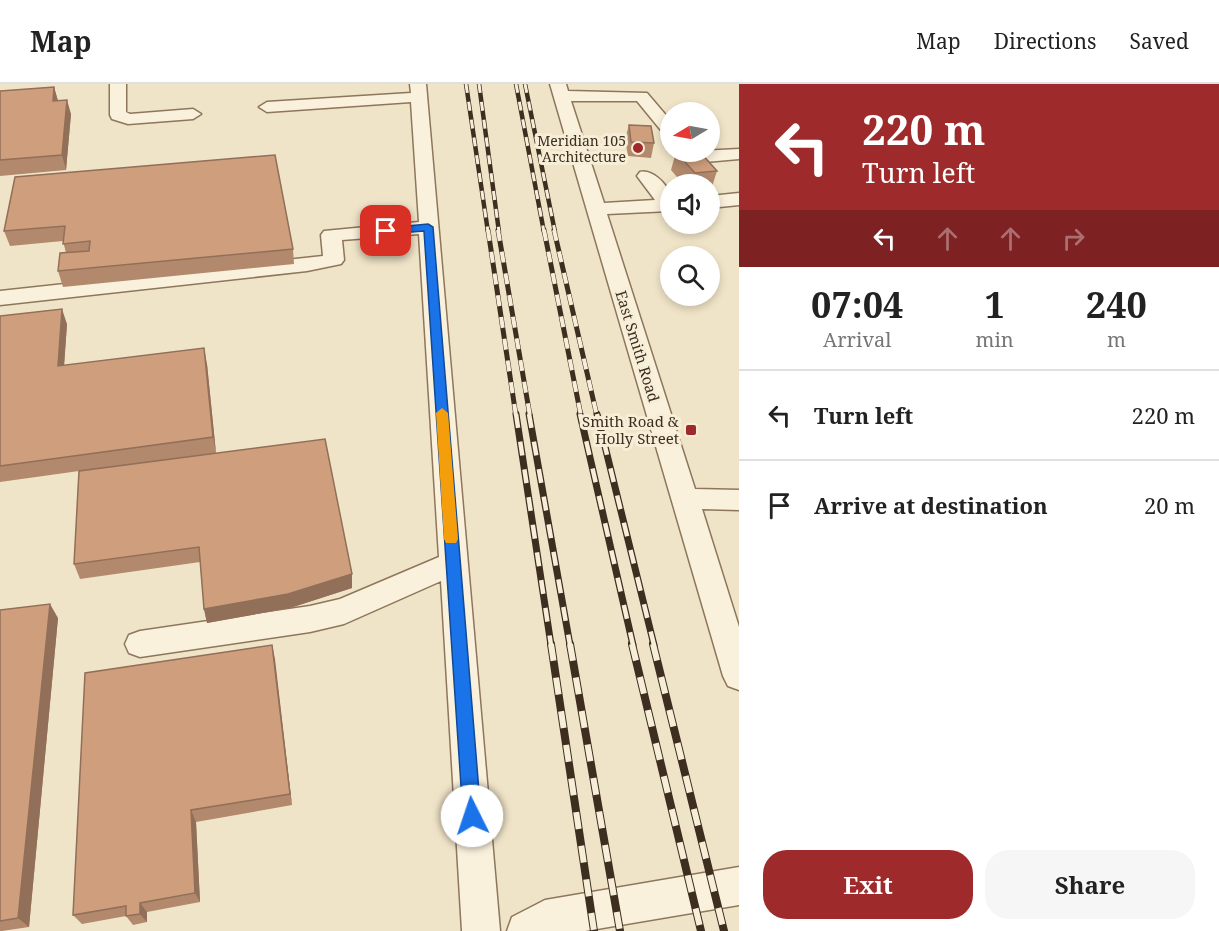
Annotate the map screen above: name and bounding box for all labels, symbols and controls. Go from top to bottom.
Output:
text: Map [30,22,92,60]
text: Map [916,27,961,55]
text: Directions [994,27,1096,55]
text: Saved [1129,27,1189,55]
text: 220 m [862,100,986,157]
north arrow [660,102,720,162]
map controls [660,102,720,306]
icon: left [763,108,841,186]
place label: Meridian 105 Architecture [537,131,626,166]
marker: Meridian 105 Architecture [631,141,645,155]
text: Turn left [862,154,975,191]
button: sound [660,174,720,234]
pin [360,205,411,256]
icon: arrive [369,214,402,247]
icon: left [868,222,901,255]
icon: ahead [931,222,964,255]
icon: ahead [994,222,1027,255]
icon: right [1057,222,1090,255]
button: search [660,246,720,306]
text: 07:04 [811,280,903,329]
text: 1 [984,280,1005,329]
text: 240 [1086,280,1147,329]
street label: East Smith Road [612,288,664,404]
text: Arrival [823,326,891,353]
text: min [976,326,1014,353]
text: m [1107,326,1126,353]
icon: left [763,399,796,432]
text: Turn left [814,400,913,430]
text: 220 m [1132,400,1195,430]
place label: Smith Road & Holly Street [582,411,679,448]
marker: Smith Road & Holly Street [684,423,698,437]
icon: arrive [763,489,796,522]
text: Arrive at destination [814,490,1048,520]
text: 20 m [1144,490,1195,520]
position arrow [440,784,504,848]
button: Exit [763,850,973,919]
button: Share [985,850,1195,919]

